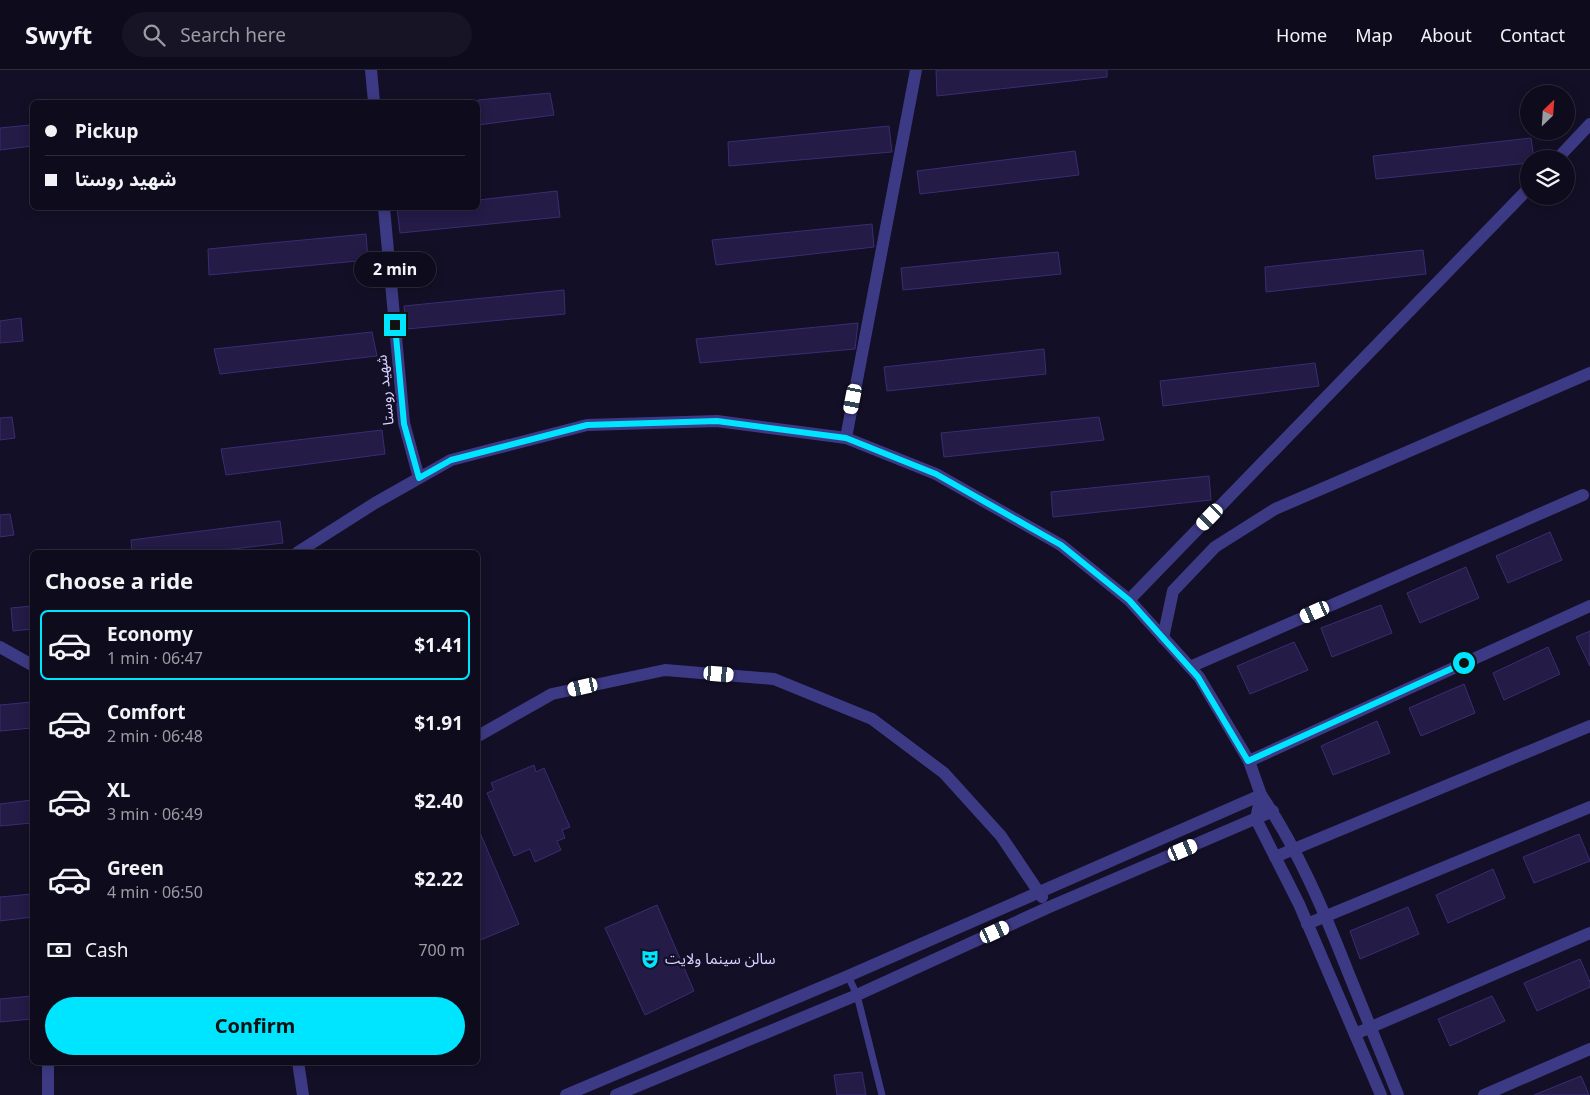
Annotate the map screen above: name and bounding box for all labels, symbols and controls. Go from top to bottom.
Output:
search box [122,12,472,57]
text: Swyft [25,18,92,51]
icon: search [140,21,168,49]
text: Search here [180,22,286,48]
text: Home [1276,23,1327,47]
text: Map [1355,23,1393,47]
text: About [1421,23,1472,47]
text: Contact [1500,23,1565,47]
north arrow [1520,85,1575,140]
map controls [1520,85,1575,205]
text: Pickup [75,118,138,144]
button: layers [1520,150,1575,205]
text: شهید روستا [75,166,177,192]
callout: 2 min [354,252,436,288]
text: 2 min [373,258,417,280]
route end [384,314,406,336]
street label: شهید روستا [370,354,398,426]
car [842,383,863,415]
car [1194,501,1225,533]
text: Choose a ride [45,565,193,595]
car [1298,599,1331,625]
text: Economy [107,621,193,647]
icon: car [47,623,92,668]
text: $1.41 [414,632,463,658]
text: 1 min · 06:47 [107,647,203,669]
route start [1453,652,1475,674]
car [703,665,734,683]
car [566,676,599,698]
text: Comfort [107,699,186,725]
icon: car [47,701,92,746]
text: $1.91 [414,710,463,736]
text: 2 min · 06:48 [107,725,203,747]
text: XL [107,777,130,803]
icon: car [47,779,92,824]
text: $2.40 [414,788,463,814]
text: 3 min · 06:49 [107,803,203,825]
car [1166,837,1199,863]
text: Green [107,855,164,881]
icon: car [47,857,92,902]
text: $2.22 [414,866,463,892]
text: 4 min · 06:50 [107,881,203,903]
car [978,919,1011,945]
icon: cash [45,936,73,964]
text: Cash [85,937,129,963]
text: 700 m [418,939,465,961]
theatre icon: سالن سینما ولایت [639,948,661,970]
place label: سالن سینما ولایت [665,948,776,968]
button: Confirm [45,997,465,1055]

